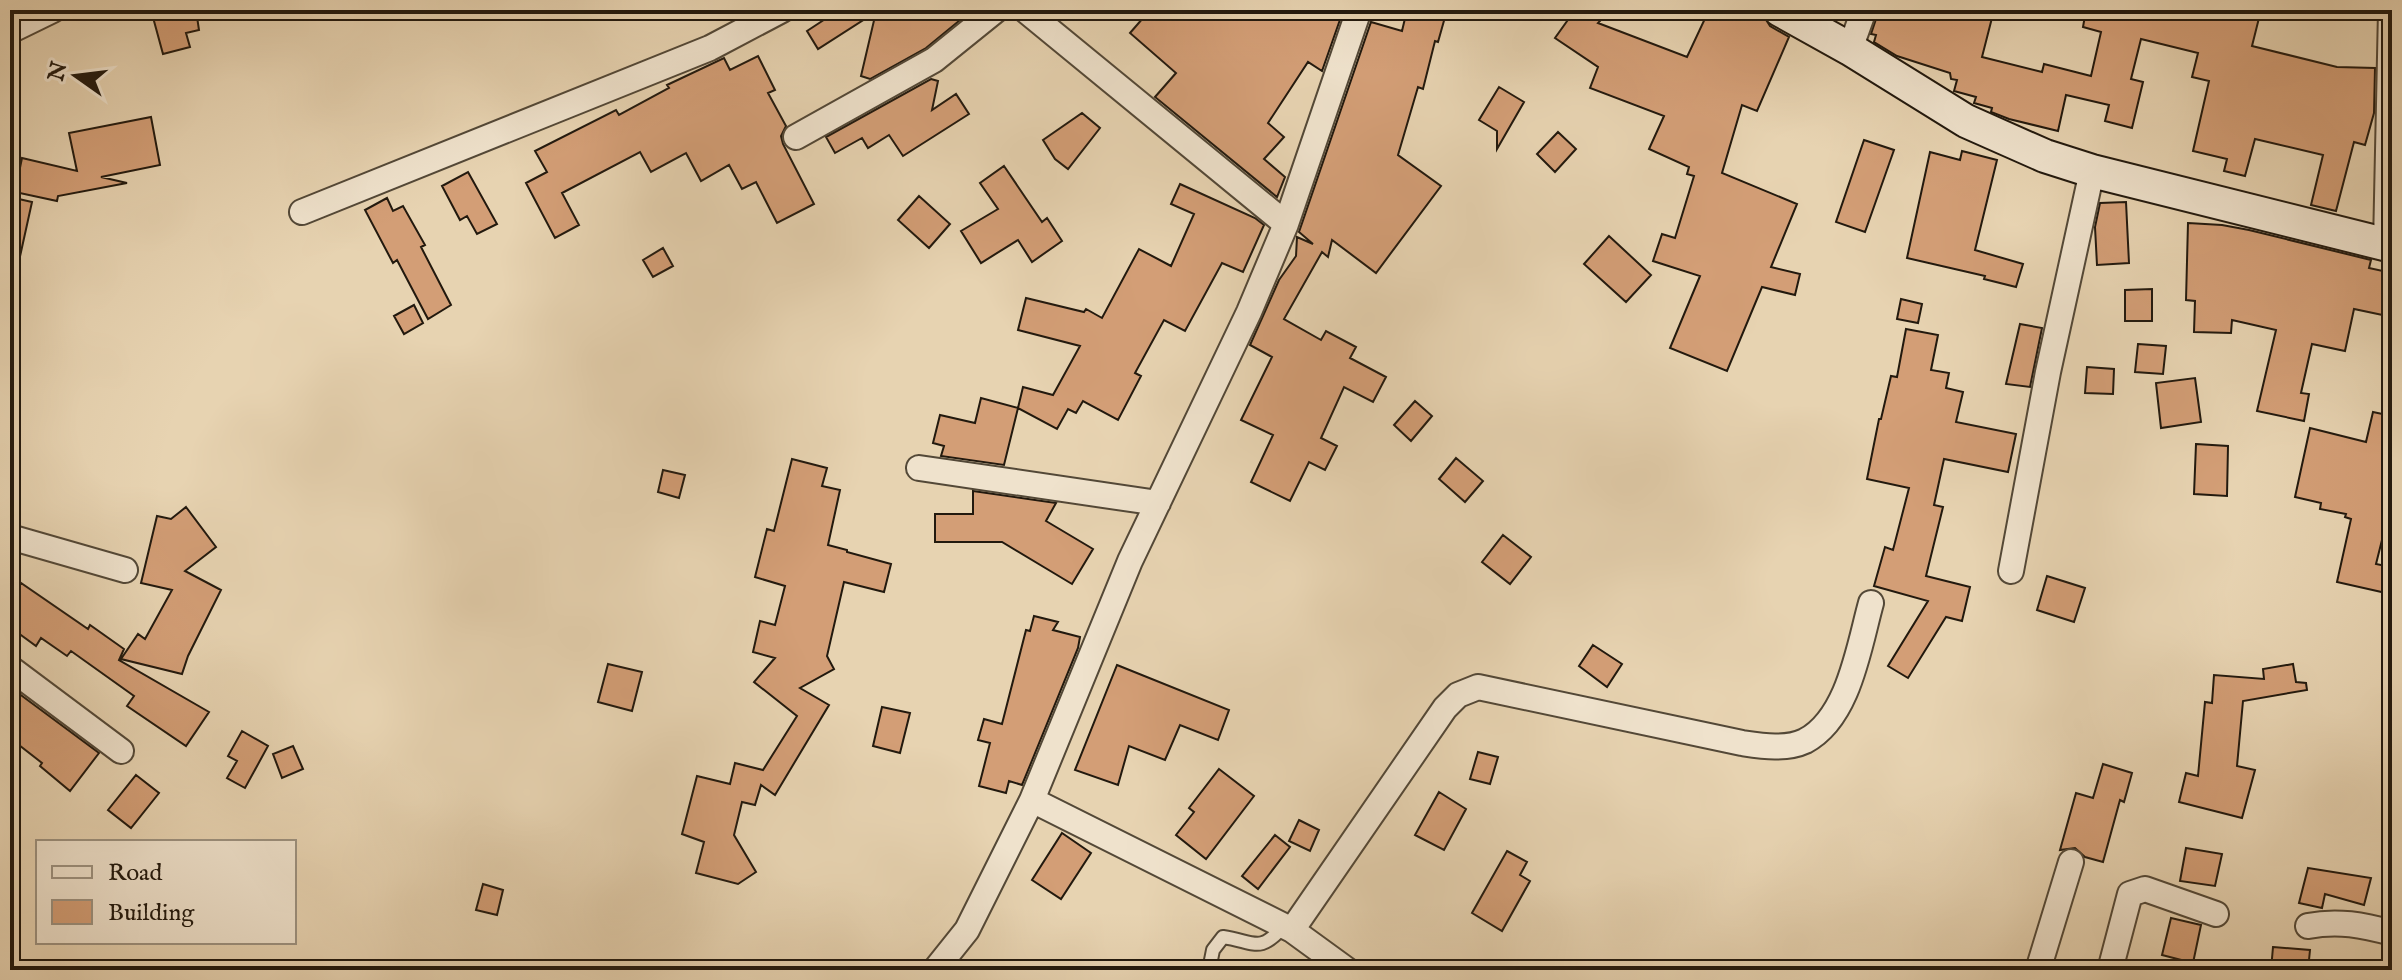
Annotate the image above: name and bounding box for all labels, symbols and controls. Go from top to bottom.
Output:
north arrow [36,36,116,116]
text: N [42,59,74,85]
legend [36,840,296,944]
text: Road [108,858,162,889]
text: Building [108,898,195,929]

